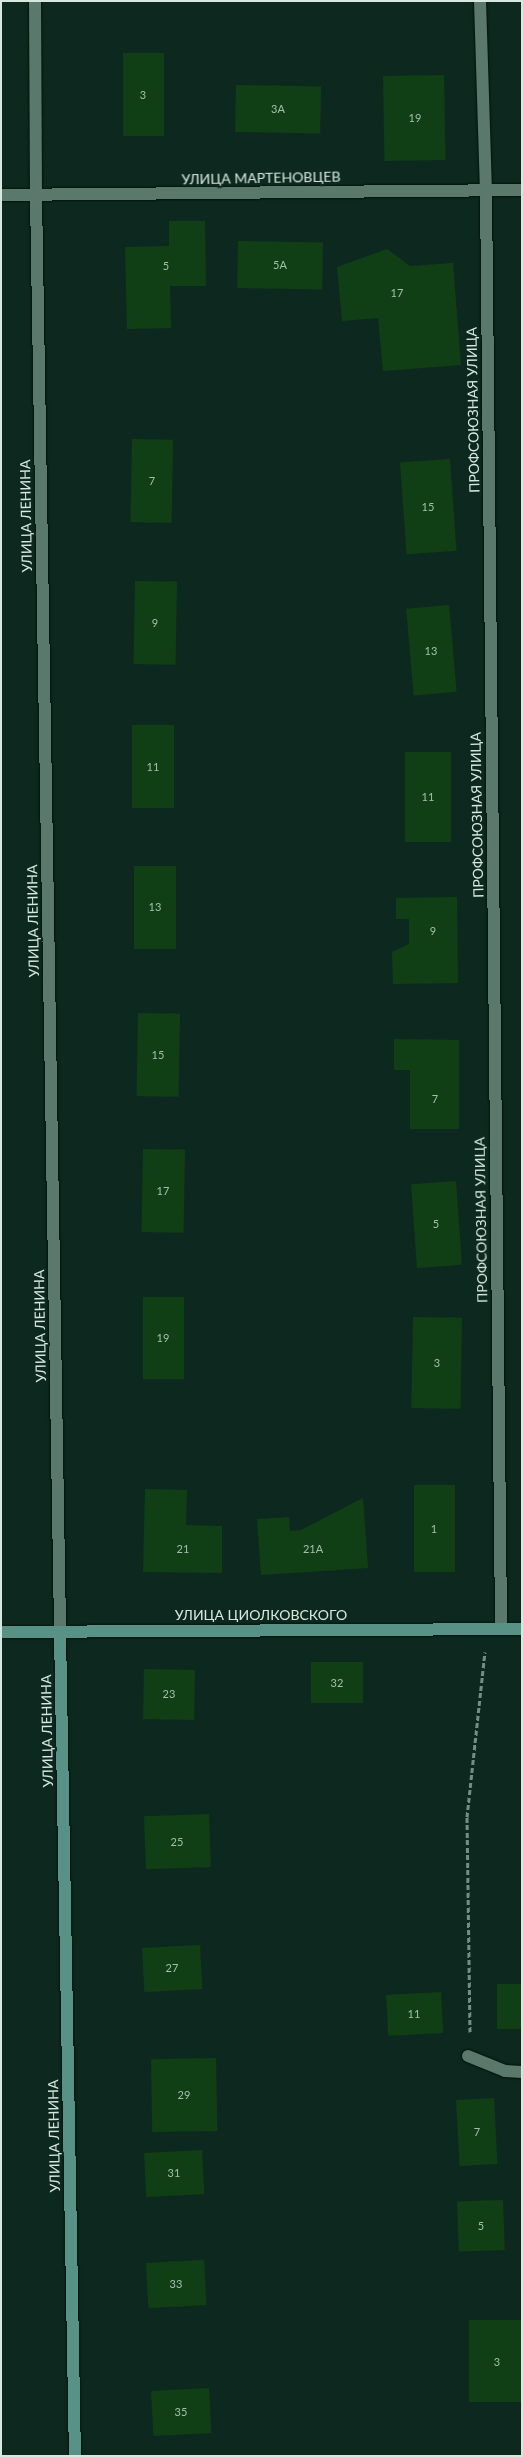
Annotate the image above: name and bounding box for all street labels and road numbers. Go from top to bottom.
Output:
street label: УЛИЦА МАРТЕНОВЦЕВ [181,168,341,188]
street label: ПРОФСОЮЗНАЯ УЛИЦА [463,327,483,493]
street label: УЛИЦА ЛЕНИНА [17,460,35,572]
street label: ПРОФСОЮЗНАЯ УЛИЦА [467,732,487,898]
street label: УЛИЦА ЛЕНИНА [24,865,42,977]
street label: ПРОФСОЮЗНАЯ УЛИЦА [471,1137,491,1303]
street label: УЛИЦА ЛЕНИНА [31,1270,49,1382]
street label: УЛИЦА ЦИОЛКОВСКОГО [175,1607,347,1623]
street label: УЛИЦА ЛЕНИНА [38,1675,56,1787]
street label: УЛИЦА ЛЕНИНА [45,2080,63,2192]

